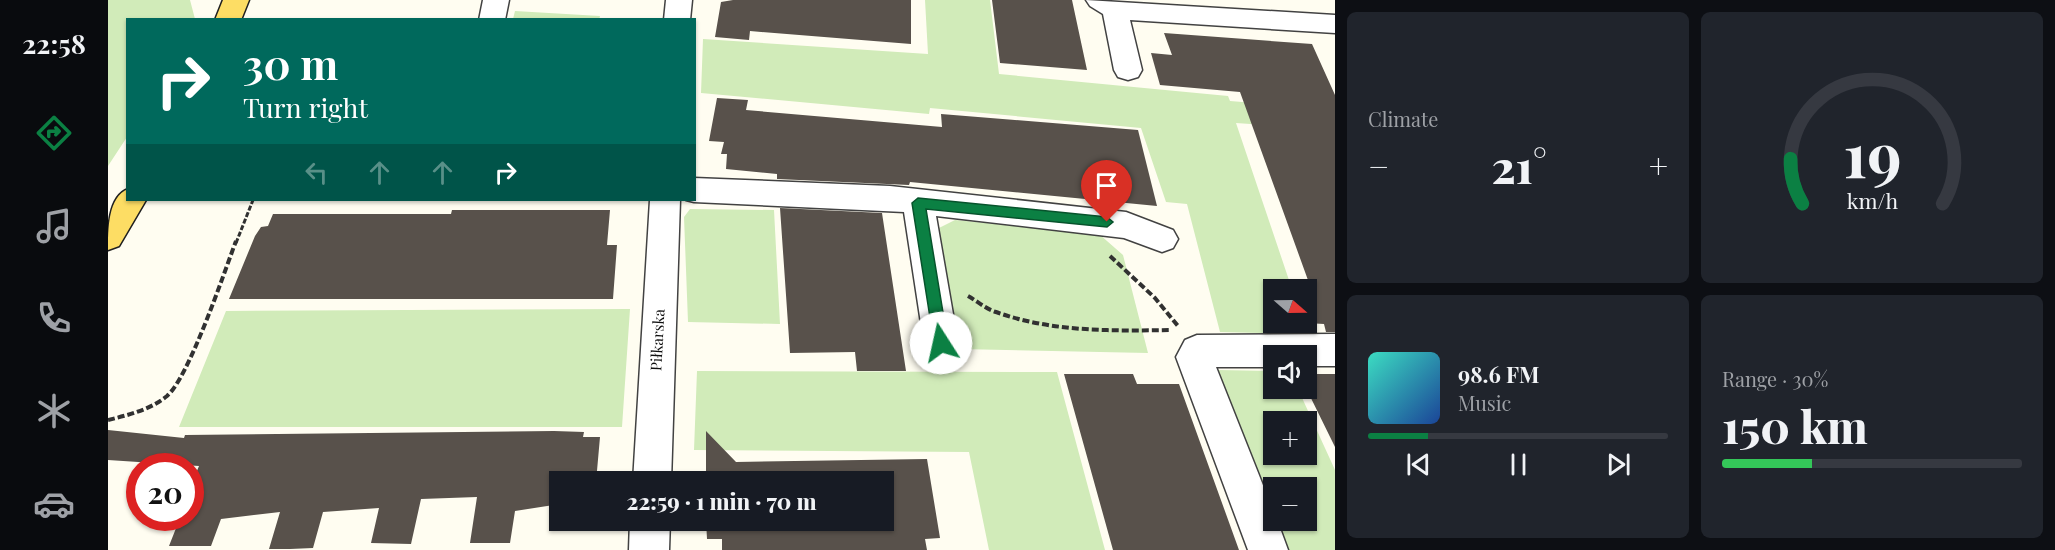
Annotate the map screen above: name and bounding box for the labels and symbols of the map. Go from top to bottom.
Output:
pin [1081,160,1132,222]
north arrow [1263,279,1317,333]
street label: Piłkarska [645,308,669,371]
position arrow [909,311,973,375]
speed limit sign: 20 [126,453,204,531]

